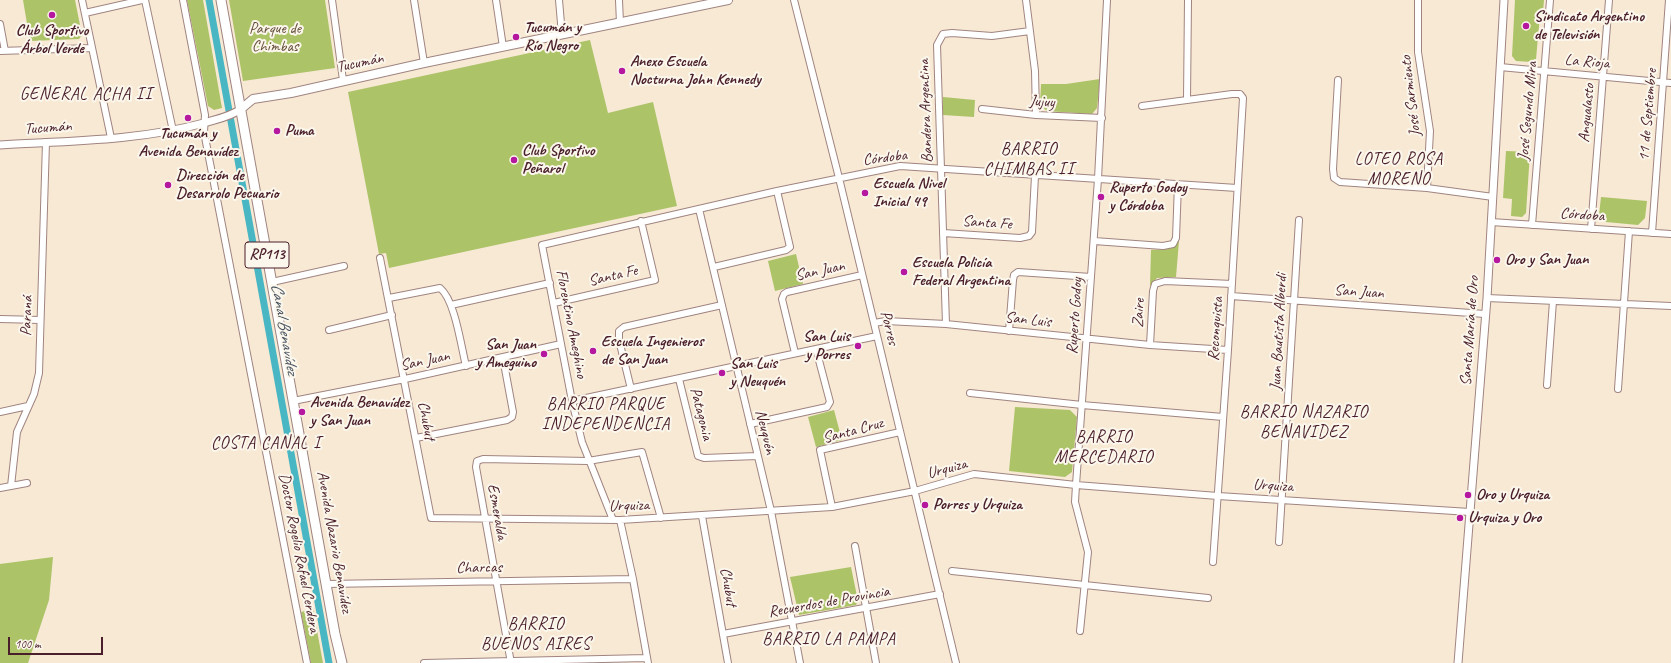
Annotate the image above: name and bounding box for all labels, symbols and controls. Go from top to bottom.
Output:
place label: Sindicato Argentino de Televisión [1534,7,1644,45]
marker: Club Sportivo Árbol Verde [47,10,57,20]
place label: Tucumán y Río Negro [524,18,581,56]
park label: Parque de Chimbas [249,19,301,57]
place label: Club Sportivo Árbol Verde [16,21,88,59]
marker: Sindicato Argentino de Televisión [1521,21,1531,31]
marker: Tucumán y Río Negro [511,32,521,42]
street label: Tucumán [335,49,385,77]
street label: La Rioja [1564,50,1610,74]
place label: Anexo Escuela Nocturna John Kennedy [630,52,761,90]
street label: José Sarmiento [1397,54,1425,138]
street label: Bandera Argentina [915,59,937,163]
street label: José Segundo Mira [1514,61,1542,161]
marker: Anexo Escuela Nocturna John Kennedy [617,66,627,76]
street label: 11 de Septiembre [1634,68,1662,162]
street label: Angualasto [1575,83,1599,143]
district label: GENERAL ACHA II [20,85,152,105]
street label: Jujuy [1029,92,1055,112]
marker: Tucumán y Avenida Benavídez [183,113,193,123]
street label: Tucumán [24,117,72,139]
place label: Puma [285,121,314,141]
place label: Tucumán y Avenida Benavídez [139,124,237,162]
marker: Puma [272,126,282,136]
district label: BARRIO CHIMBAS II [984,140,1074,180]
place label: Club Sportivo Peñarol [522,141,594,179]
street label: Córdoba [862,146,908,170]
district label: LOTEO ROSA MORENO [1355,150,1443,190]
marker: Club Sportivo Peñarol [509,155,519,165]
place label: Dirección de Desarrolo Pecuario [176,166,279,204]
place label: Escuela Nivel Inicial 49 [873,174,945,212]
place label: Ruperto Godoy y Córdoba [1109,178,1187,216]
marker: Dirección de Desarrolo Pecuario [163,180,173,190]
marker: Escuela Nivel Inicial 49 [860,188,870,198]
marker: Ruperto Godoy y Córdoba [1096,192,1106,202]
street label: Córdoba [1559,204,1605,226]
street label: Santa Fe [962,212,1012,234]
road number: RP113 [245,242,289,268]
place label: Oro y San Juan [1505,250,1588,270]
place label: Escuela Policía Federal Argentina [912,253,1010,291]
marker: Oro y San Juan [1492,255,1502,265]
street label: San Juan [794,256,846,286]
street label: Santa Fe [587,261,639,291]
marker: Escuela Policía Federal Argentina [899,267,909,277]
street label: Florentino Ameghino [551,268,591,380]
street label: Juan Bautista Alberdi [1266,273,1292,391]
street label: Santa María de Oro [1457,275,1483,387]
street label: Ruperto Godoy [1063,277,1087,355]
street label: San Juan [1333,281,1385,303]
water label: Canal Benavídez [266,282,302,376]
street label: Paraná [17,296,37,336]
street label: Reconquista [1204,296,1228,362]
street label: Zaire [1129,298,1149,328]
street label: San Luis [1004,308,1052,332]
street label: Porres [875,309,903,347]
place label: San Luis y Porres [803,327,850,365]
place label: Escuela Ingenieros de San Juan [601,332,703,370]
place label: San Juan y Ameguino [476,335,536,373]
marker: San Luis y Porres [853,341,863,351]
street label: San Juan [399,346,451,376]
marker: Escuela Ingenieros de San Juan [588,346,598,356]
marker: San Juan y Ameguino [539,349,549,359]
place label: San Luis y Neuquén [730,354,785,392]
marker: San Luis y Neuquén [717,368,727,378]
street label: Patagonia [685,386,717,442]
place label: Avenida Benavídez y San Juan [310,393,409,431]
district label: BARRIO PARQUE INDEPENDENCIA [542,395,670,435]
street label: Chubut [413,400,439,442]
district label: BARRIO NAZARIO BENAVIDEZ [1241,403,1367,443]
marker: Avenida Benavídez y San Juan [297,407,307,417]
street label: Neuquén [751,408,779,456]
street label: Santa Cruz [821,414,885,448]
district label: BARRIO MERCEDARIO [1055,428,1153,468]
district label: COSTA CANAL I [211,434,321,454]
street label: Urquiza [925,455,969,483]
street label: Avenida Nazario Benavídez [312,470,356,614]
street label: Doctor Rogelio Rafael Cerdera [274,472,324,634]
street label: Urquiza [1252,475,1294,497]
street label: Esmeralda [483,482,511,542]
place label: Oro y Urquiza [1476,485,1549,505]
marker: Oro y Urquiza [1463,490,1473,500]
place label: Porres y Urquiza [933,495,1022,515]
street label: Urquiza [609,496,649,516]
marker: Porres y Urquiza [920,500,930,510]
place label: Urquiza y Oro [1468,508,1541,528]
marker: Urquiza y Oro [1455,513,1465,523]
street label: Charcas [456,558,502,578]
street label: Chubut [715,566,741,608]
street label: Recuerdos de Provincia [767,582,891,622]
district label: BARRIO BUENOS AIRES [482,615,590,655]
scale bar [10,629,105,655]
district label: BARRIO LA PAMPA [763,630,895,650]
text: 100 m [15,636,41,652]

